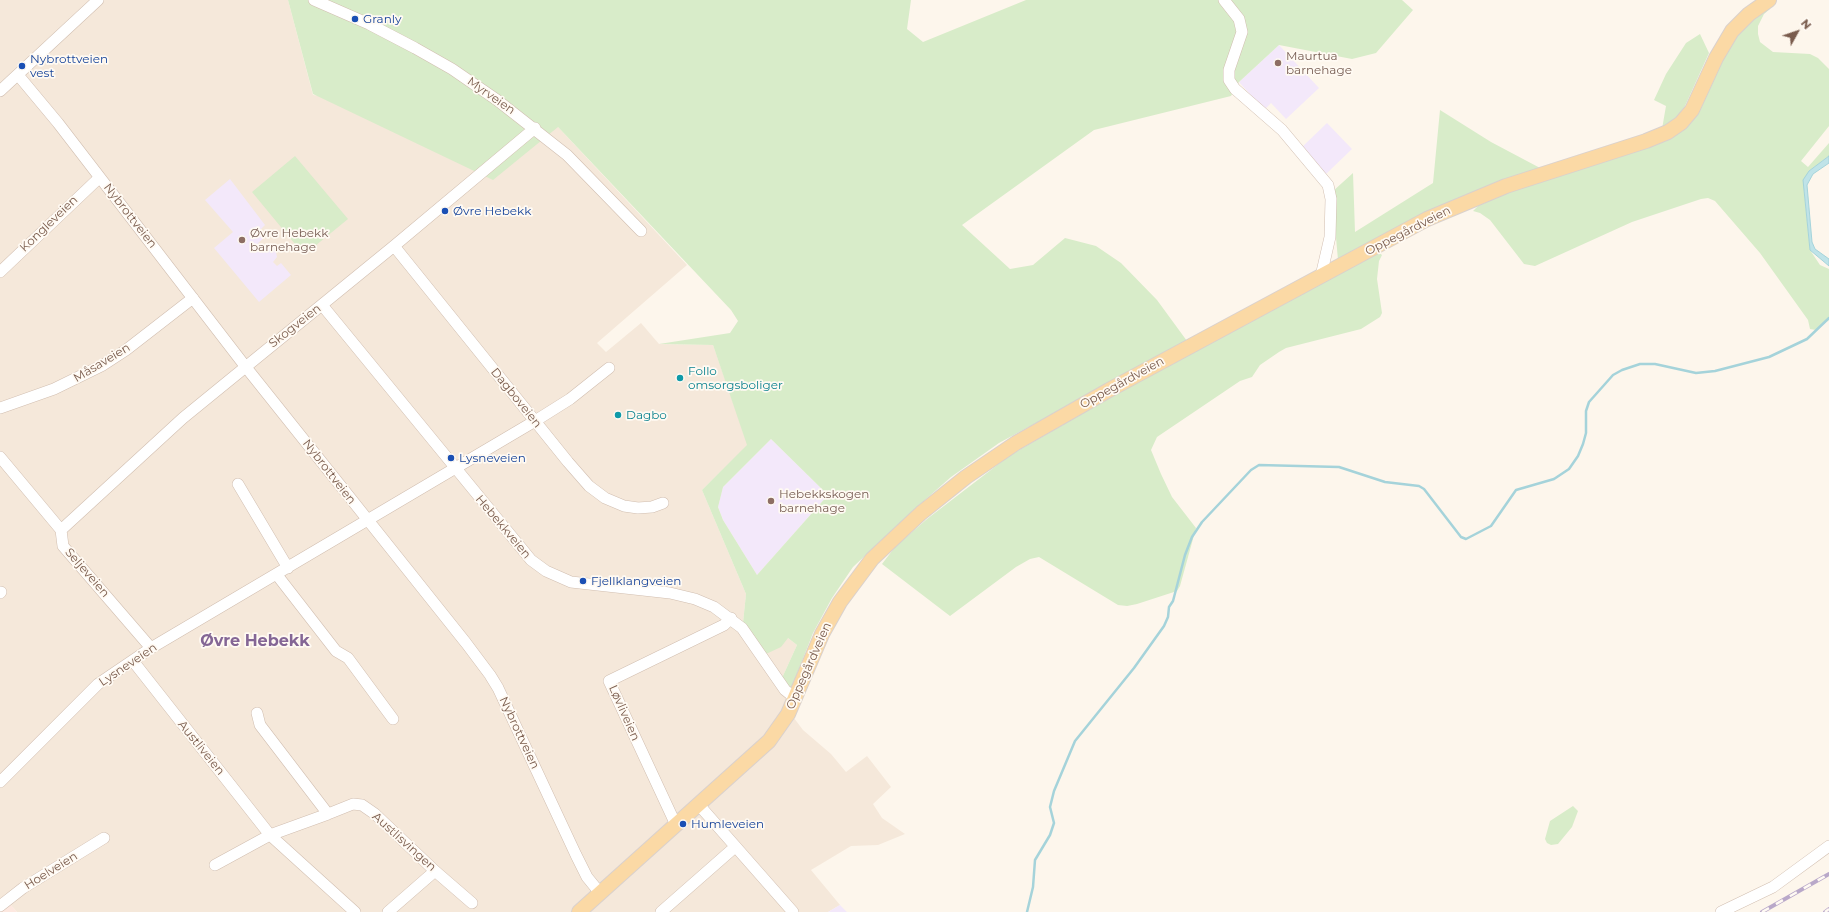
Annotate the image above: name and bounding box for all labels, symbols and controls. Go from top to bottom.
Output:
place label: Granly [363,12,401,26]
north arrow [1777,12,1817,52]
marker: Granly [350,14,360,24]
text: N [1798,16,1814,32]
place label: Maurtua barnehage [1286,49,1352,77]
place label: Nybrottveien vest [30,52,108,80]
marker: Maurtua barnehage [1273,58,1283,68]
marker: Nybrottveien vest [17,61,27,71]
street label: Myrveien [464,74,518,118]
street label: Nybrottveien [100,181,160,251]
street label: Kongleveien [17,193,81,255]
street label: Oppegårdveien [1363,203,1453,259]
place label: Øvre Hebekk [453,204,531,218]
marker: Øvre Hebekk [440,206,450,216]
place label: Øvre Hebekk barnehage [250,226,328,254]
marker: Øvre Hebekk barnehage [237,235,247,245]
street label: Skogveien [266,301,324,351]
street label: Måsaveien [71,340,133,386]
street label: Oppegårdveien [1077,354,1167,412]
place label: Follo omsorgsboliger [688,364,783,392]
street label: Dagboveien [487,365,545,431]
marker: Follo omsorgsboliger [675,373,685,383]
place label: Dagbo [626,408,667,422]
marker: Dagbo [613,410,623,420]
street label: Nybrottveien [299,437,359,507]
place label: Lysneveien [459,451,526,465]
marker: Lysneveien [446,453,456,463]
place label: Hebekkskogen barnehage [779,487,869,515]
street label: Hebekkveien [472,492,534,562]
marker: Hebekkskogen barnehage [766,496,776,506]
street label: Seljeveien [62,545,112,601]
place label: Fjellklangveien [591,574,681,588]
marker: Fjellklangveien [578,576,588,586]
street label: Oppegårdveien [783,620,835,712]
district label: Øvre Hebekk [200,631,310,651]
street label: Lysneveien [96,640,160,690]
street label: Løvliveien [605,683,643,743]
street label: Nybrottveien [496,695,542,771]
street label: Austliveien [175,718,227,778]
street label: Austlisvingen [369,810,439,874]
place label: Humleveien [691,817,764,831]
marker: Humleveien [678,819,688,829]
street label: Hoelveien [22,849,80,893]

